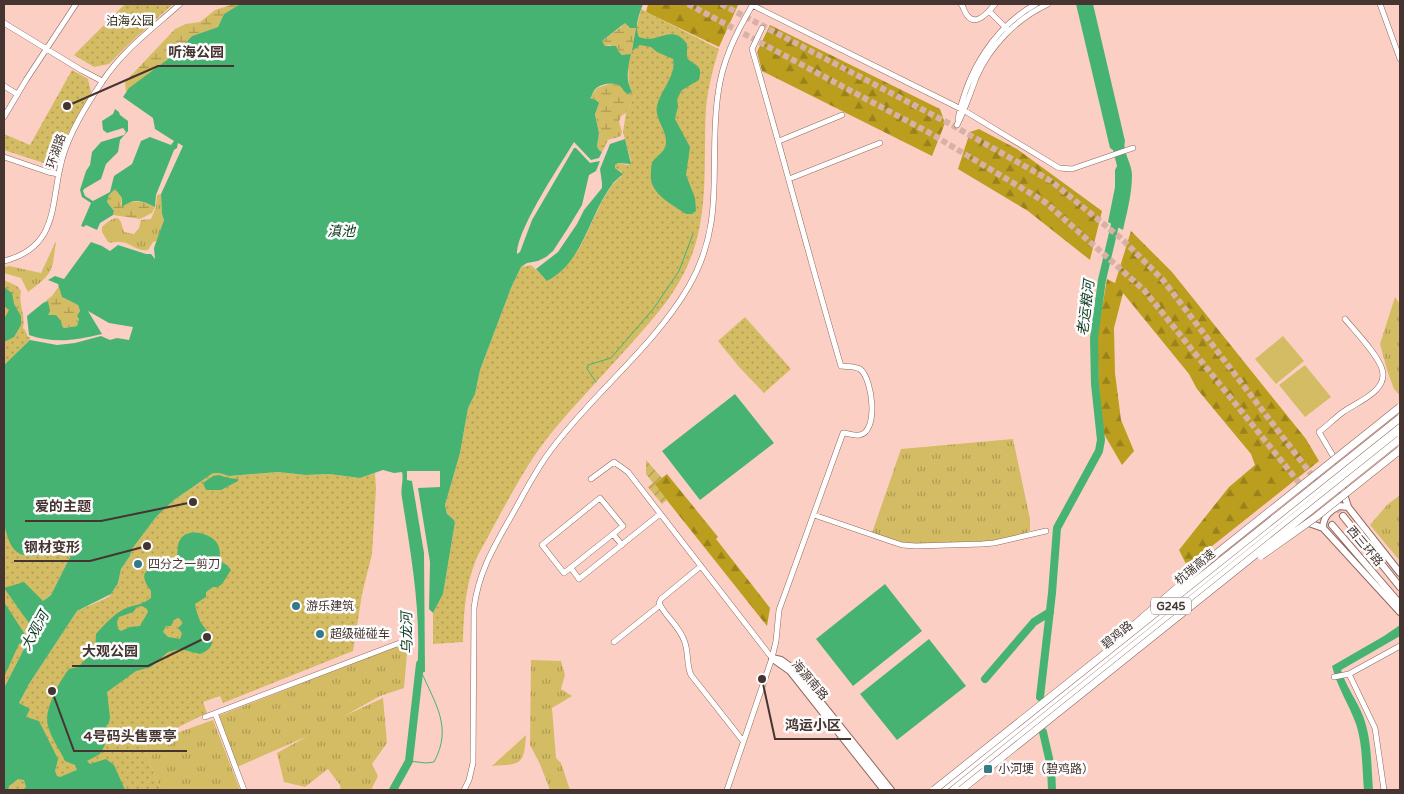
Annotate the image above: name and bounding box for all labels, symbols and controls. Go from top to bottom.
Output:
park label: 泊海公园 [106,14,154,28]
callout: 听海公园 [158,37,234,66]
text: 听海公园 [168,44,224,61]
street label: 环湖路 [44,132,68,170]
water label: 滇池 [327,223,357,240]
water label: 老运粮河 [1074,276,1098,337]
callout: 爱的主题 [25,492,101,521]
text: 爱的主题 [35,498,91,515]
street label: 西三环路 [1344,523,1386,569]
callout: 钢材变形 [14,532,90,561]
text: 钢材变形 [24,539,80,556]
street label: 杭瑞高速 [1172,546,1218,588]
place label: 四分之一剪刀 [148,557,220,571]
marker: 四分之一剪刀 [132,558,144,570]
road number: G245 [1151,598,1191,614]
place label: 游乐建筑 [306,599,354,613]
marker: 游乐建筑 [290,600,302,612]
water label: 大观河 [17,606,54,653]
water label: 乌龙河 [398,609,416,654]
street label: 碧鸡路 [1099,618,1135,652]
place label: 超级碰碰车 [330,627,390,641]
marker: 超级碰碰车 [314,628,326,640]
callout: 大观公园 [72,637,148,666]
text: 大观公园 [82,643,138,660]
street label: 海源南路 [789,657,831,703]
callout: 鸿运小区 [775,710,851,739]
text: 鸿运小区 [785,717,841,734]
callout: 4号码头售票亭 [74,722,187,751]
text: 4号码头售票亭 [84,728,176,745]
place label: 小河埂（碧鸡路） [998,762,1094,776]
marker: 小河埂（碧鸡路） [982,763,994,775]

